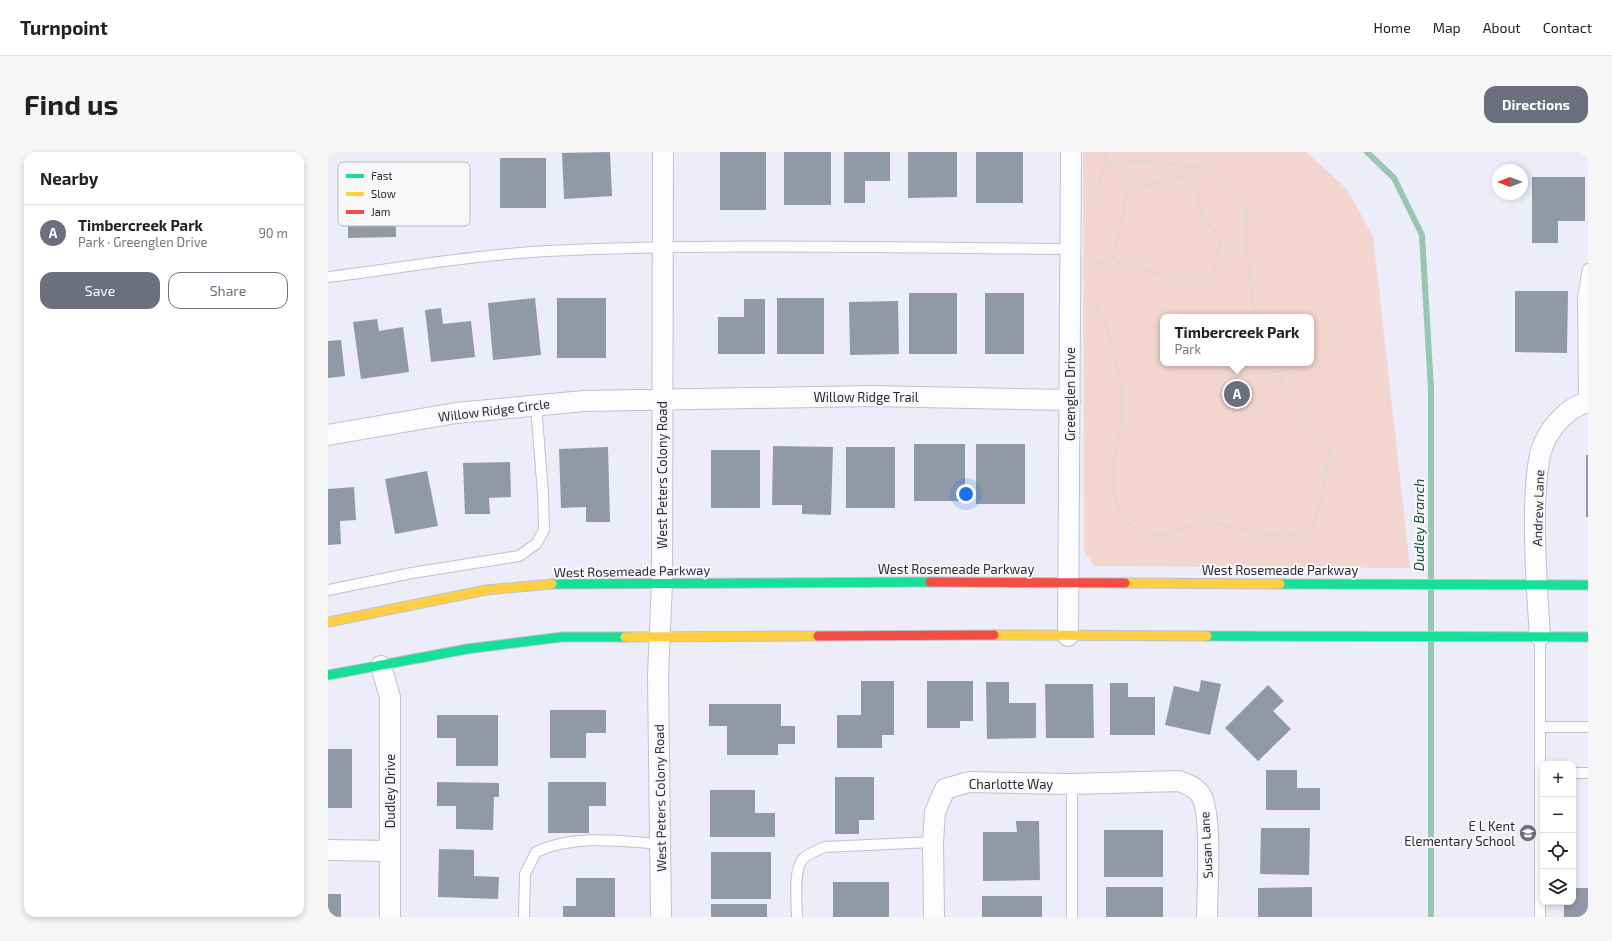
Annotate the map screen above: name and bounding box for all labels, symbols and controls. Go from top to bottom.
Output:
text: Turnpoint [20,16,108,39]
text: Home [1374,19,1411,36]
text: Map [1433,19,1461,36]
text: About [1483,19,1521,36]
text: Contact [1543,19,1592,36]
button: Directions [1484,86,1588,123]
text: Find us [24,87,118,121]
legend [338,162,470,226]
north arrow [1492,164,1528,200]
text: Nearby [40,168,98,188]
text: Fast [371,169,393,182]
text: Slow [371,187,396,200]
text: Jam [371,205,390,218]
text: Timbercreek Park [78,216,203,234]
text: A [49,225,57,241]
text: 90 m [258,225,288,241]
text: Park · Greenglen Drive [78,234,207,250]
button: Save [40,272,160,309]
button: Share [168,272,288,309]
popup [1160,314,1314,366]
text: Timbercreek Park [1175,323,1299,341]
text: Park [1175,341,1201,357]
street label: Greenglen Drive [1062,347,1078,441]
pin: A [1224,379,1250,409]
street label: Willow Ridge Trail [813,389,919,405]
street label: Willow Ridge Circle [437,395,551,425]
street label: West Peters Colony Road [654,401,670,549]
street label: Andrew Lane [1529,469,1547,547]
water label: Dudley Branch [1410,479,1427,571]
your location [956,484,976,504]
street label: West Rosemeade Parkway [878,561,1034,577]
street label: West Rosemeade Parkway [554,562,711,580]
street label: West Rosemeade Parkway [1202,562,1358,578]
street label: West Peters Colony Road [651,724,669,872]
street label: Dudley Drive [382,754,398,828]
map controls [1540,761,1576,905]
button: + [1540,761,1576,797]
street label: Charlotte Way [969,776,1053,792]
button: − [1540,797,1576,833]
street label: Susan Lane [1196,811,1216,879]
place label: E L Kent Elementary School [1404,818,1515,849]
school or university icon: E L Kent Elementary School [1518,823,1538,843]
button: locate [1540,833,1576,869]
button: layers [1540,869,1576,905]

